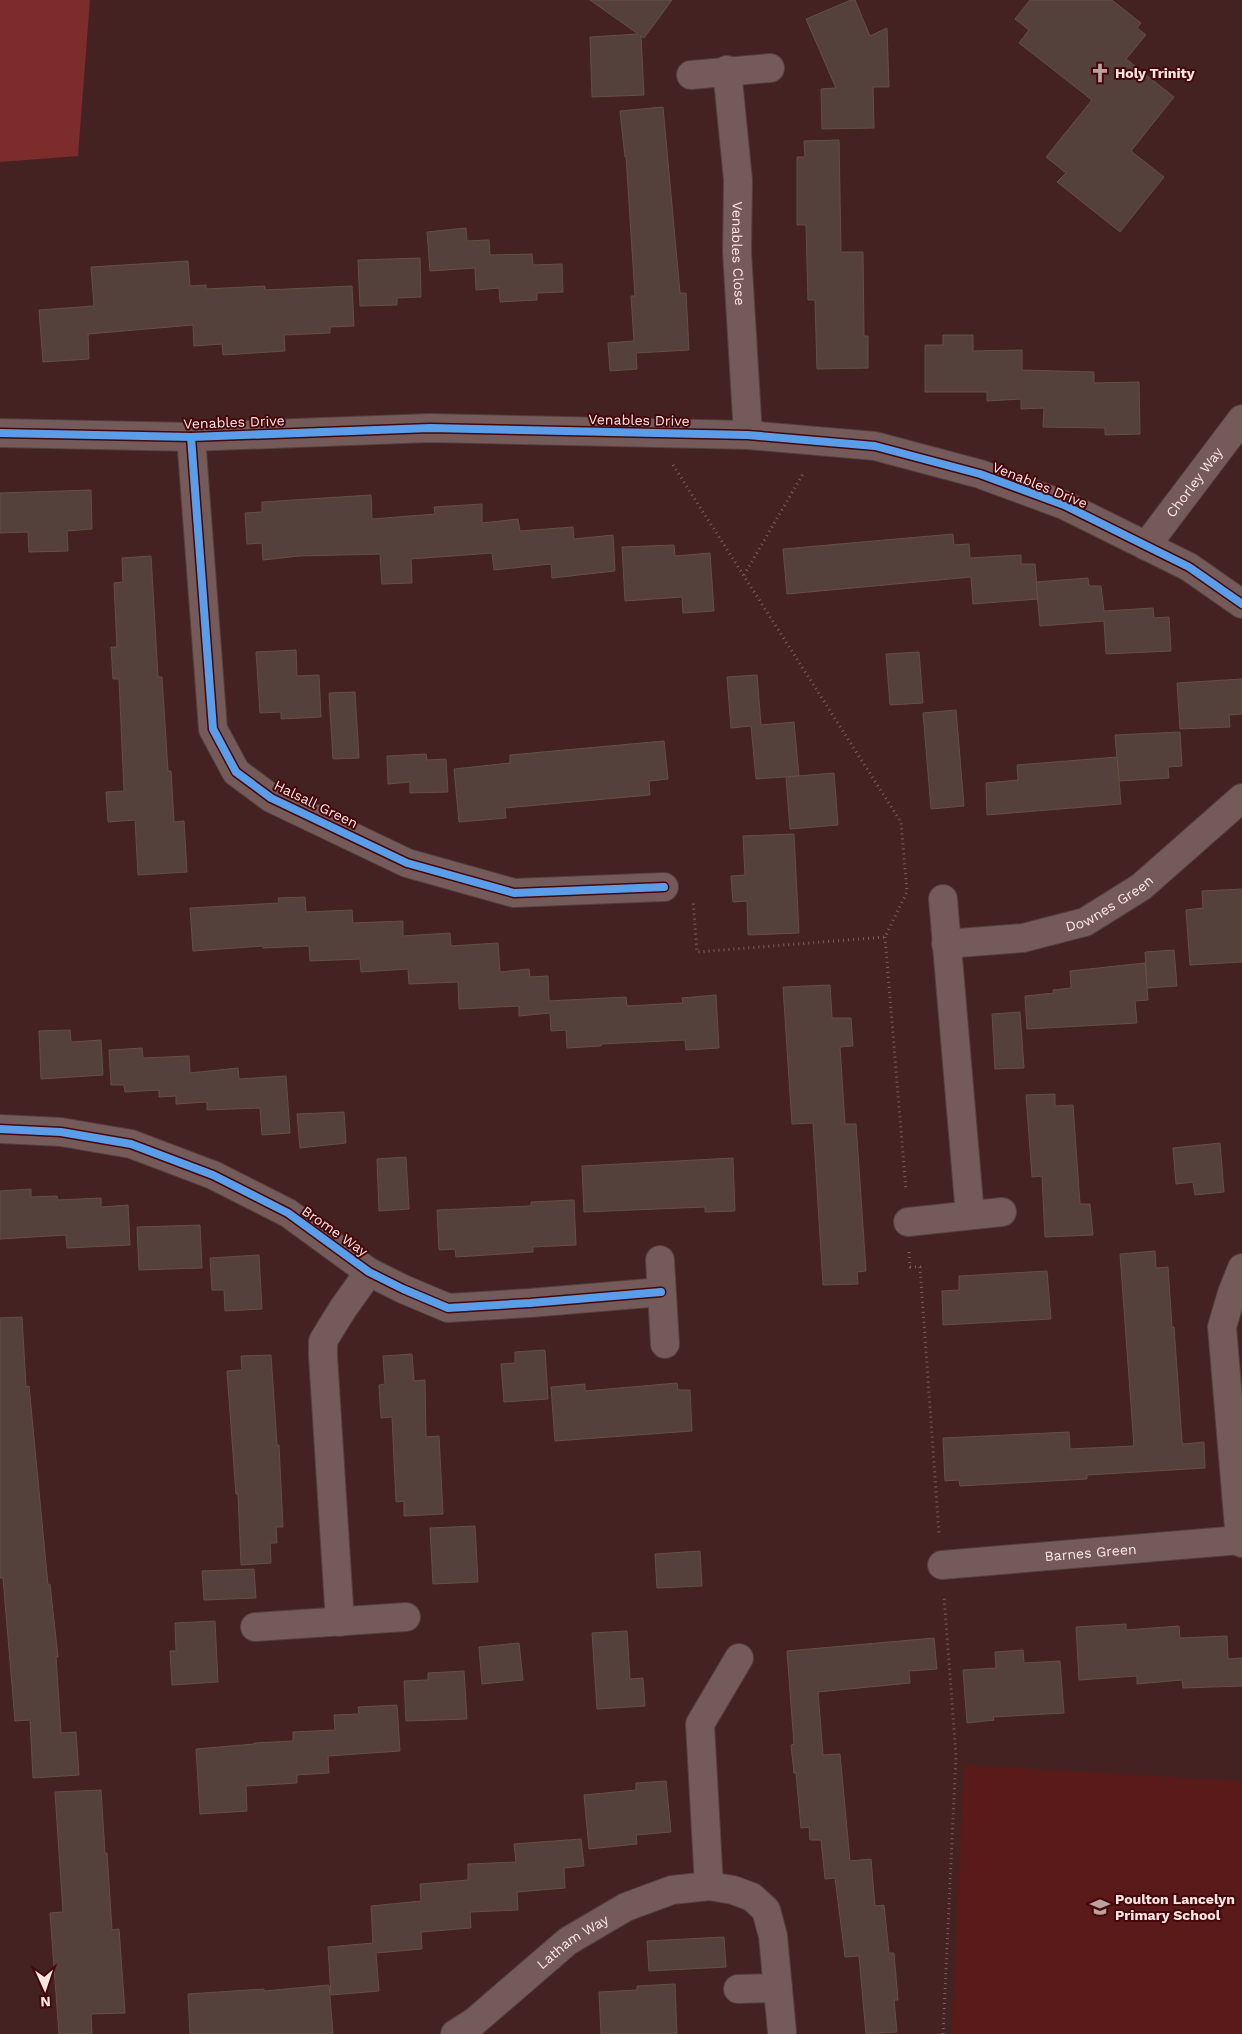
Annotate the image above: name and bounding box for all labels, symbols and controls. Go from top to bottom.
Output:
church icon: Holy Trinity [1089,62,1111,84]
place label: Holy Trinity [1115,65,1195,81]
street label: Venables Close [729,201,748,306]
street label: Venables Drive [588,411,690,429]
street label: Venables Drive [183,412,285,432]
street label: Chorley Way [1163,443,1226,520]
street label: Venables Drive [990,459,1090,511]
street label: Halsall Green [272,777,360,831]
street label: Downes Green [1064,872,1156,935]
street label: Brome Way [299,1202,372,1260]
street label: Barnes Green [1044,1541,1137,1564]
place label: Poulton Lancelyn Primary School [1115,1891,1235,1923]
school or university icon: Poulton Lancelyn Primary School [1089,1896,1111,1918]
street label: Latham Way [534,1911,612,1972]
north arrow [20,1964,70,2014]
text: N [40,1994,51,2010]

